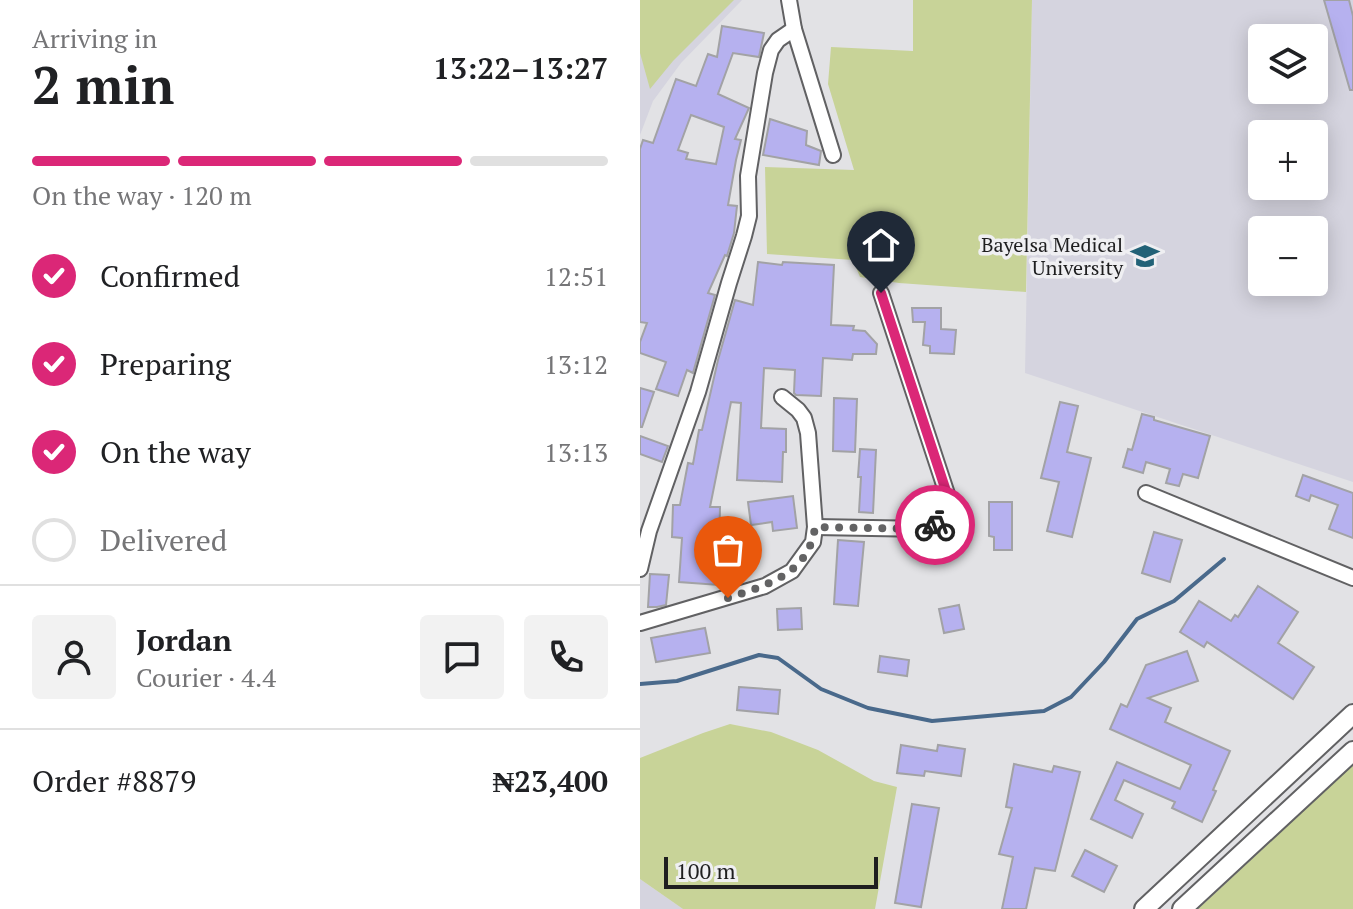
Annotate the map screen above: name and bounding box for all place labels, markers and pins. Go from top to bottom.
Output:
pin [847,211,915,293]
place label: Bayelsa Medical University [981,231,1124,281]
school or university icon: Bayelsa Medical University [1130,241,1160,271]
pin [694,516,762,598]

